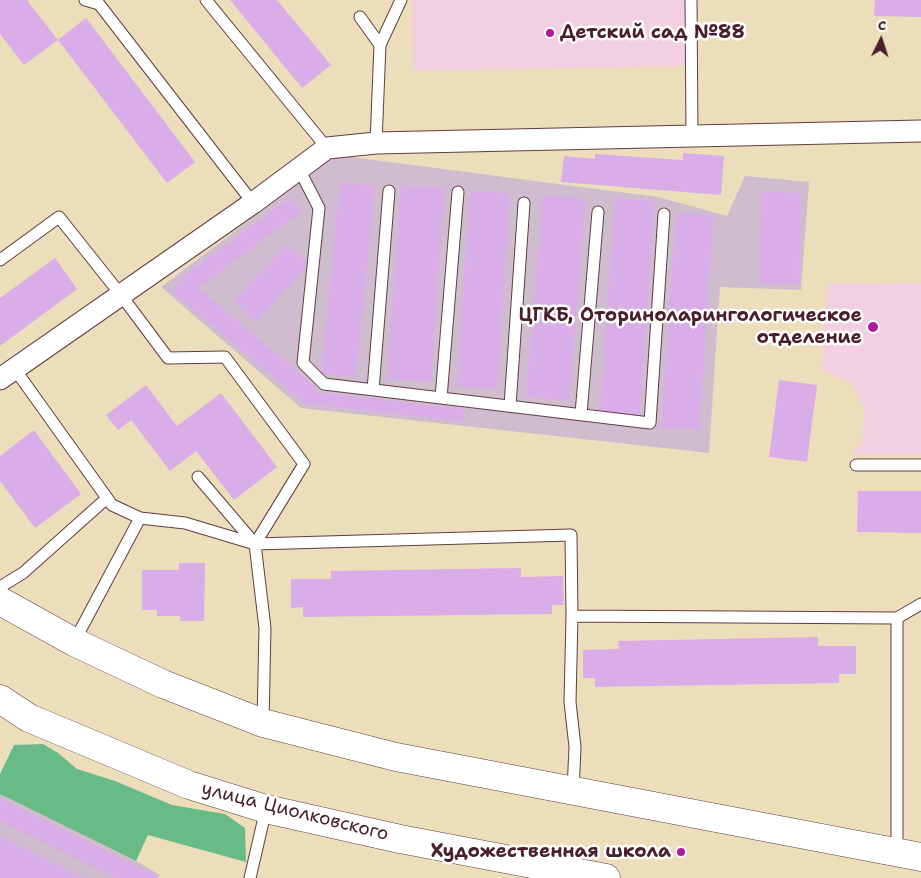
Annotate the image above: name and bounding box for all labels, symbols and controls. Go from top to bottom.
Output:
north arrow [856,15,906,65]
text: С [877,16,887,34]
place label: Детский сад №88 [560,22,745,44]
marker: Детский сад №88 [544,27,556,39]
place label: ЦГКБ, Оториноларингологическое отделение [518,305,862,349]
marker: ЦГКБ, Оториноларингологическое отделение [866,320,880,334]
street label: улица Циолковского [199,778,391,846]
place label: Художественная школа [431,841,671,863]
marker: Художественная школа [675,846,687,858]

